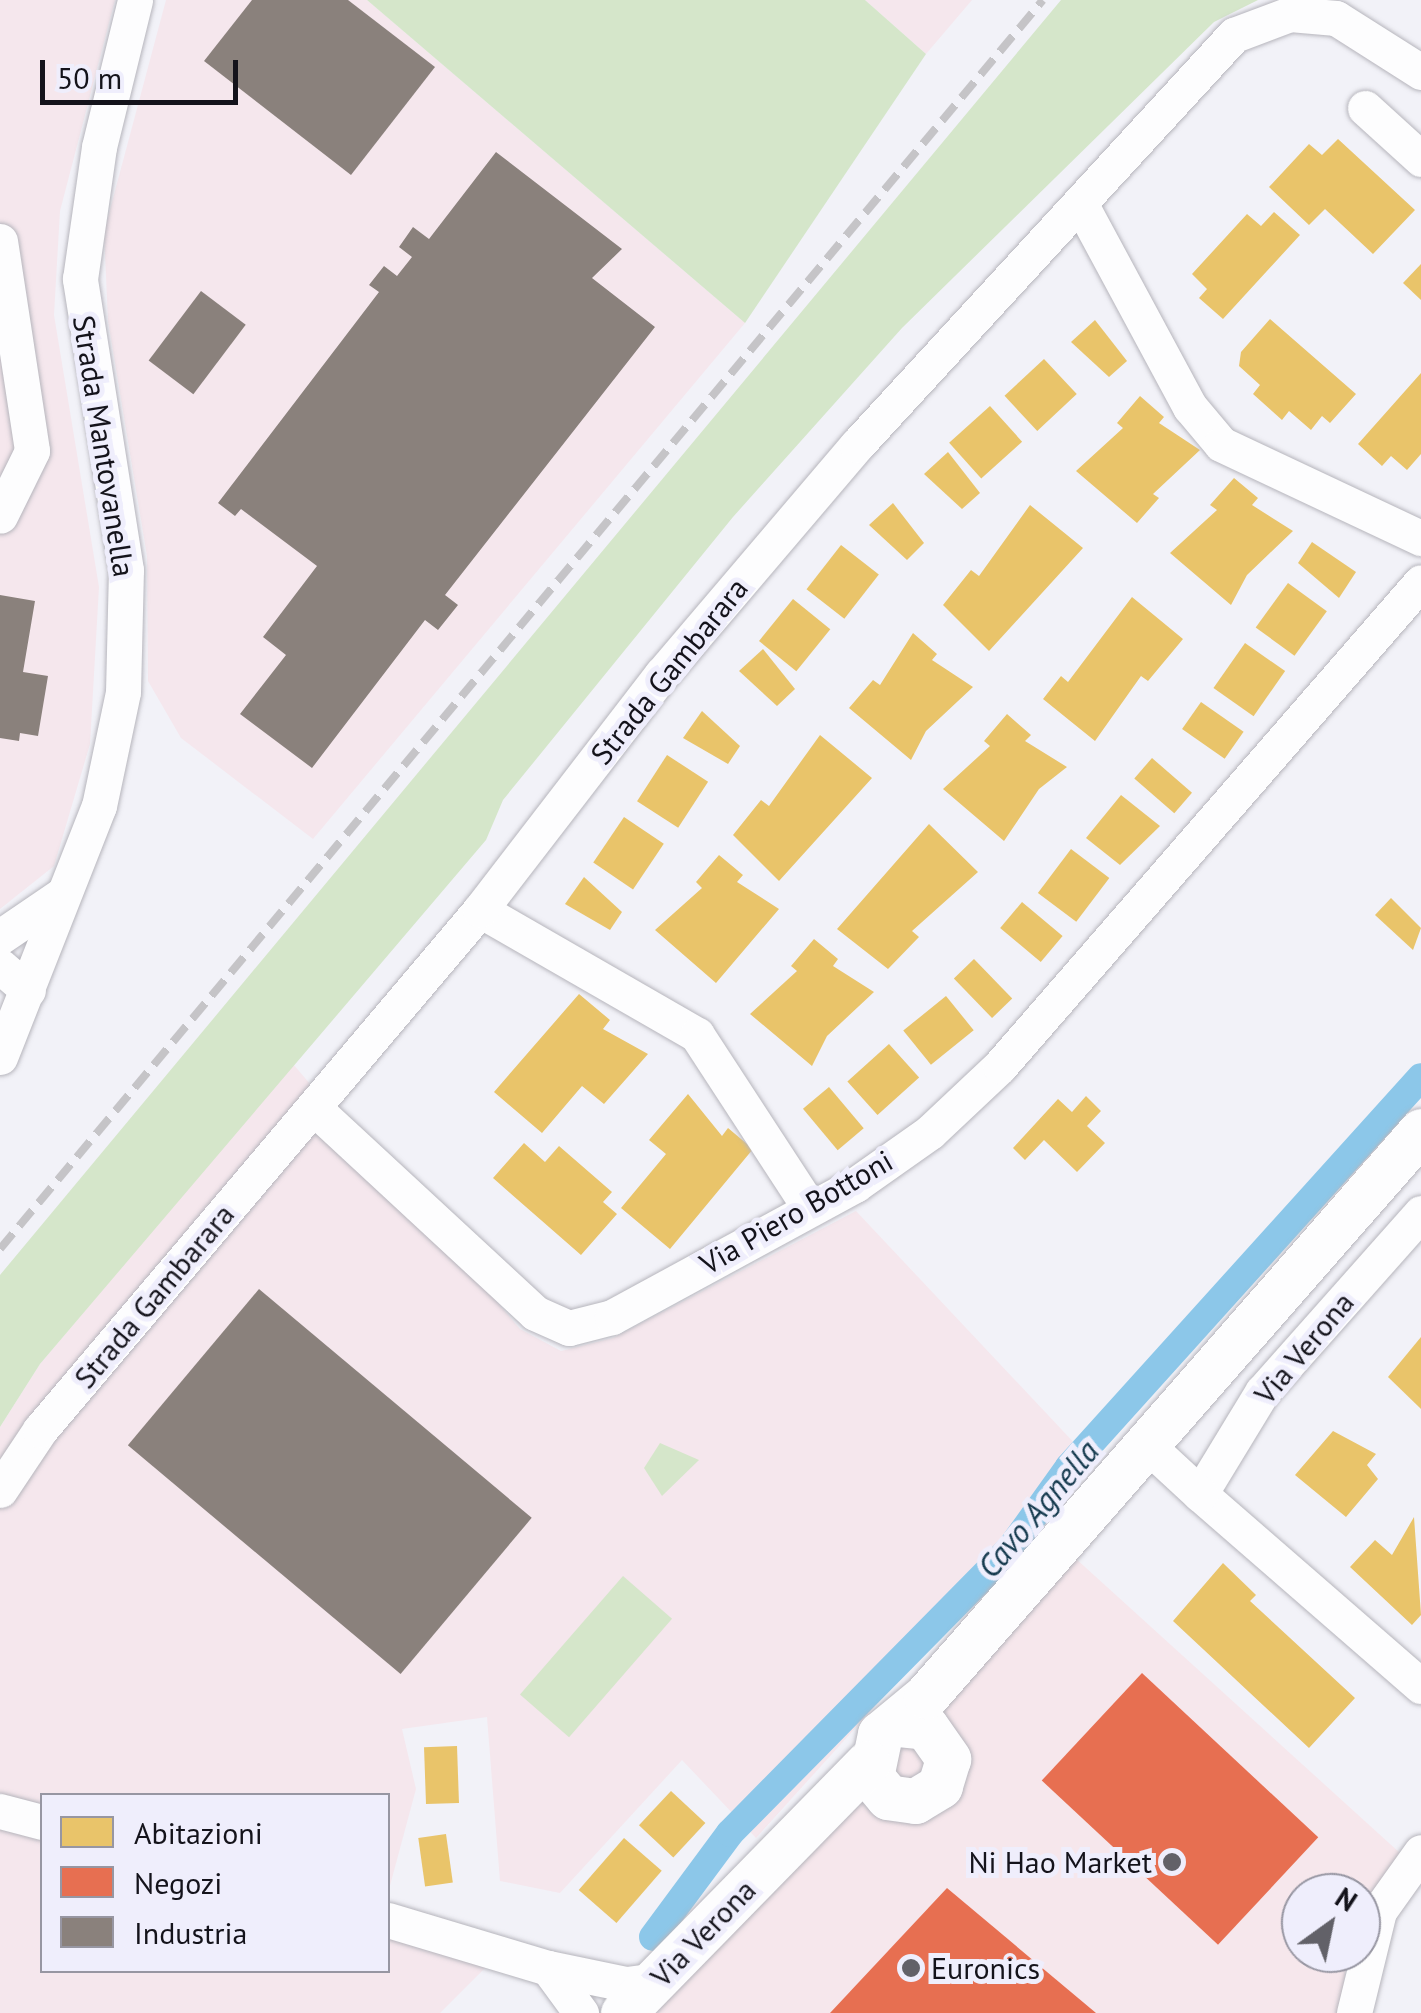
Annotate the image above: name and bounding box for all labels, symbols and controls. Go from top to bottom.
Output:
scale bar [45,40,242,102]
text: 50 m [57,58,122,97]
street label: Strada Mantovanella [66,313,142,579]
street label: Strada Gambarara [583,571,755,771]
street label: Via Piero Bottoni [693,1142,899,1282]
street label: Strada Gambarara [67,1197,241,1395]
street label: Via Verona [1246,1284,1362,1412]
water label: Cavo Agnella [969,1432,1107,1586]
legend [40,1793,390,1973]
text: Abitazioni [134,1813,263,1852]
place label: Ni Hao Market [968,1844,1152,1880]
marker: Ni Hao Market [1161,1851,1183,1873]
text: Negozi [134,1863,222,1902]
street label: Via Verona [643,1872,763,1994]
north arrow [1281,1873,1381,1973]
text: N [1329,1879,1364,1920]
text: Industria [134,1913,247,1952]
place label: Euronics [931,1950,1040,1986]
marker: Euronics [900,1957,922,1979]

